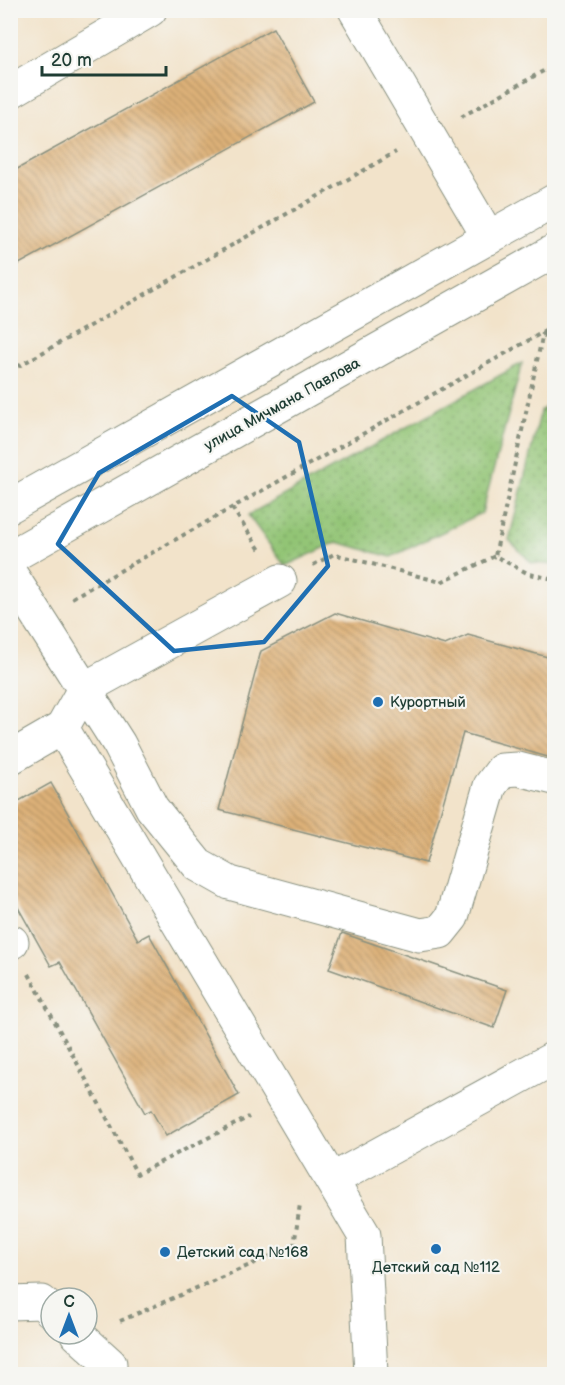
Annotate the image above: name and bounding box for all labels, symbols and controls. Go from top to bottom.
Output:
scale bar [42,39,166,77]
text: 20 m [51,50,92,71]
street label: улица Мичмана Павлова [201,354,364,455]
place label: Курортный [390,693,466,712]
marker: Курортный [371,695,385,709]
marker: Детский сад №112 [429,1242,443,1256]
place label: Детский сад №168 [177,1243,308,1262]
marker: Детский сад №168 [158,1245,172,1259]
place label: Детский сад №112 [372,1258,500,1277]
north arrow [39,1286,99,1346]
text: С [63,1293,75,1312]

